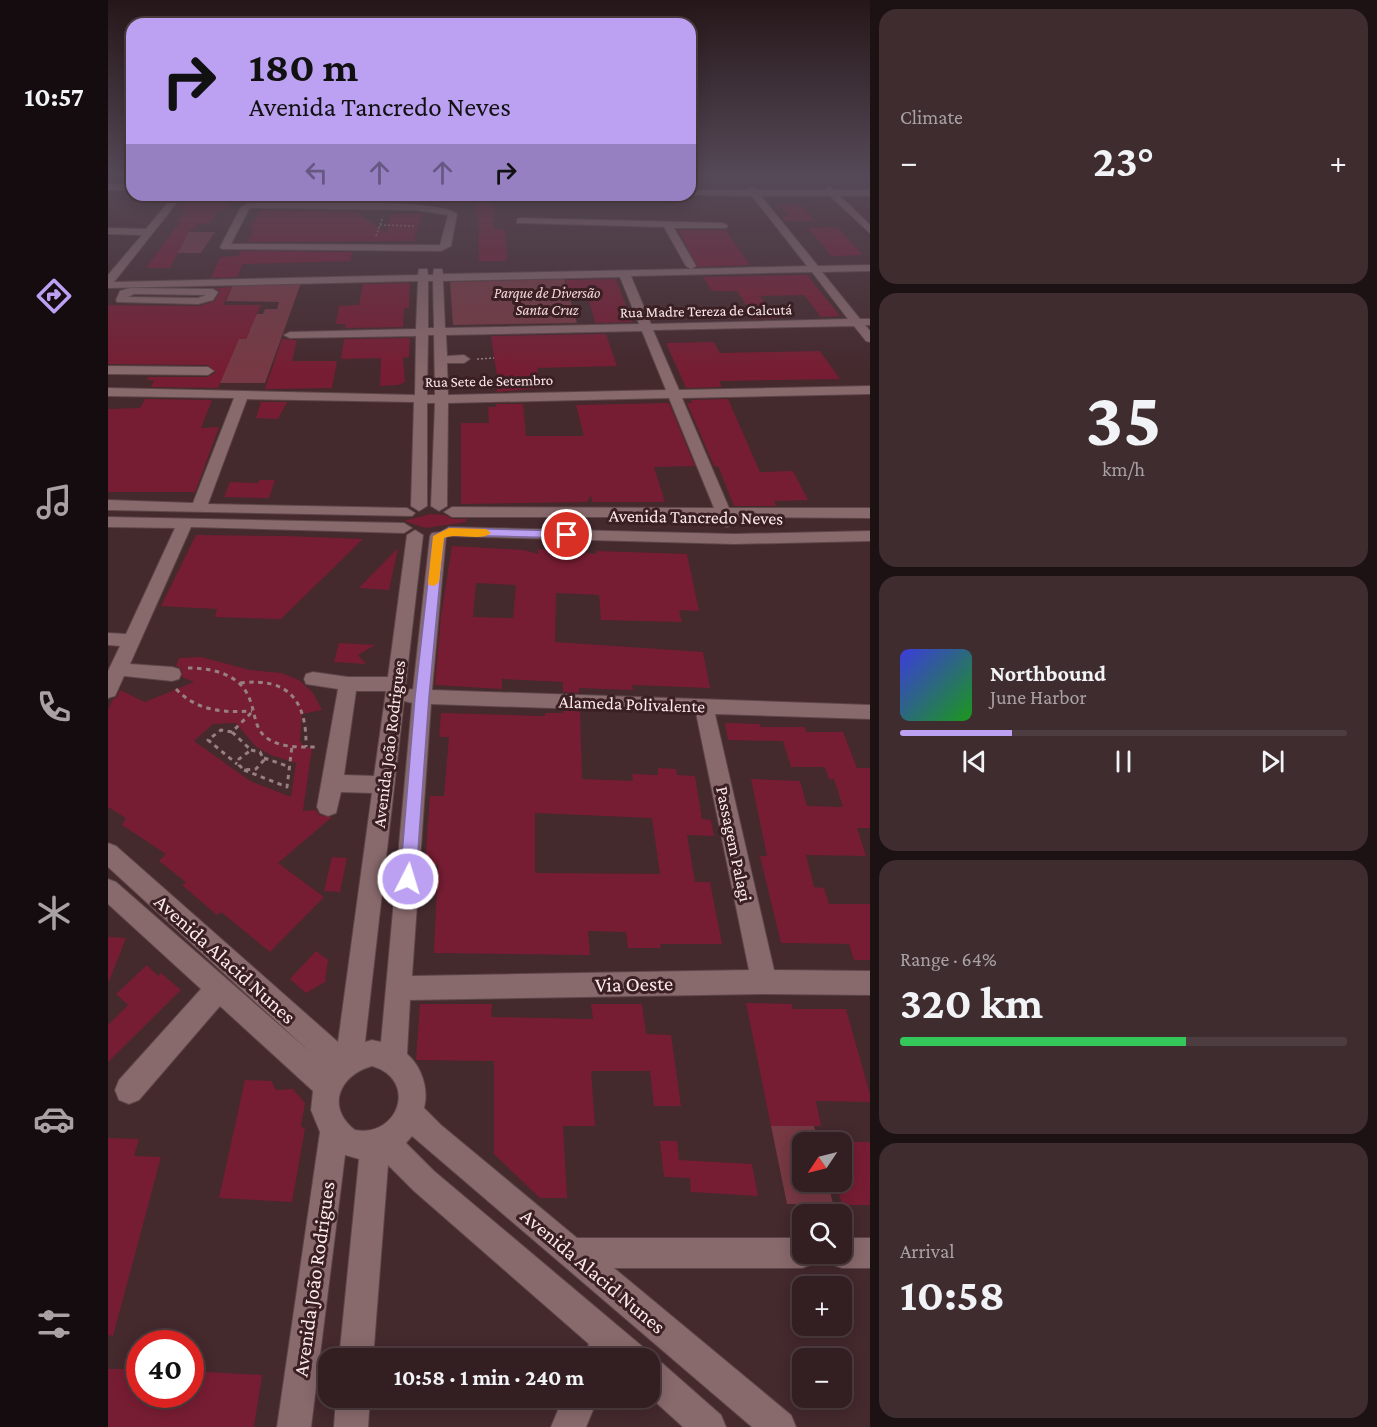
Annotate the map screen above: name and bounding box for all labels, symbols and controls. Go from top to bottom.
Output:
icon: right [150,42,228,120]
text: 180 m [249,43,358,90]
text: 10:57 [24,82,84,112]
text: Avenida Tancredo Neves [249,92,511,122]
text: Climate [900,106,963,128]
text: 23° [1093,136,1154,186]
text: − [900,143,917,180]
text: + [1330,143,1347,180]
icon: left [300,156,333,189]
icon: ahead [363,156,396,189]
icon: ahead [426,156,459,189]
icon: right [489,156,522,189]
icon: directions [33,275,75,317]
park label: Parque de Diversão Santa Cruz [494,285,600,318]
street label: Rua Madre Tereza de Calcutá [620,301,792,321]
street label: Rua Sete de Setembro [425,372,553,390]
text: 35 [1085,375,1162,462]
text: km/h [1102,458,1145,480]
icon: music [33,481,75,523]
street label: Avenida Tancredo Neves [609,505,783,529]
pin [541,509,592,560]
icon: arrive [550,518,583,551]
street label: Avenida João Rodrigues [369,659,409,829]
text: Northbound [990,661,1106,686]
icon: phone [33,686,75,728]
text: June Harbor [990,686,1087,708]
street label: Alameda Polivalente [558,691,706,717]
icon: previous [958,745,991,778]
icon: pause [1107,745,1140,778]
icon: next [1256,745,1289,778]
street label: Passagem Palagi [712,784,756,904]
position arrow [376,847,440,911]
street label: Avenida Alacid Nunes [149,889,301,1029]
icon: climate [33,892,75,934]
text: Range · 64% [900,948,997,970]
street label: Via Oeste [595,971,673,997]
text: 320 km [900,978,1043,1028]
icon: car [33,1098,75,1140]
north arrow [792,1132,852,1192]
map controls [792,1132,852,1408]
street label: Avenida João Rodrigues [288,1180,340,1378]
street label: Avenida Alacid Nunes [516,1203,670,1339]
button: search [792,1204,852,1264]
text: Arrival [900,1240,954,1262]
text: 10:58 [900,1270,1005,1320]
button: + [792,1276,852,1336]
icon: filters [33,1303,75,1345]
speed limit sign: 40 [126,1330,204,1408]
button: − [792,1348,852,1408]
text: 10:58 · 1 min · 240 m [394,1365,584,1390]

